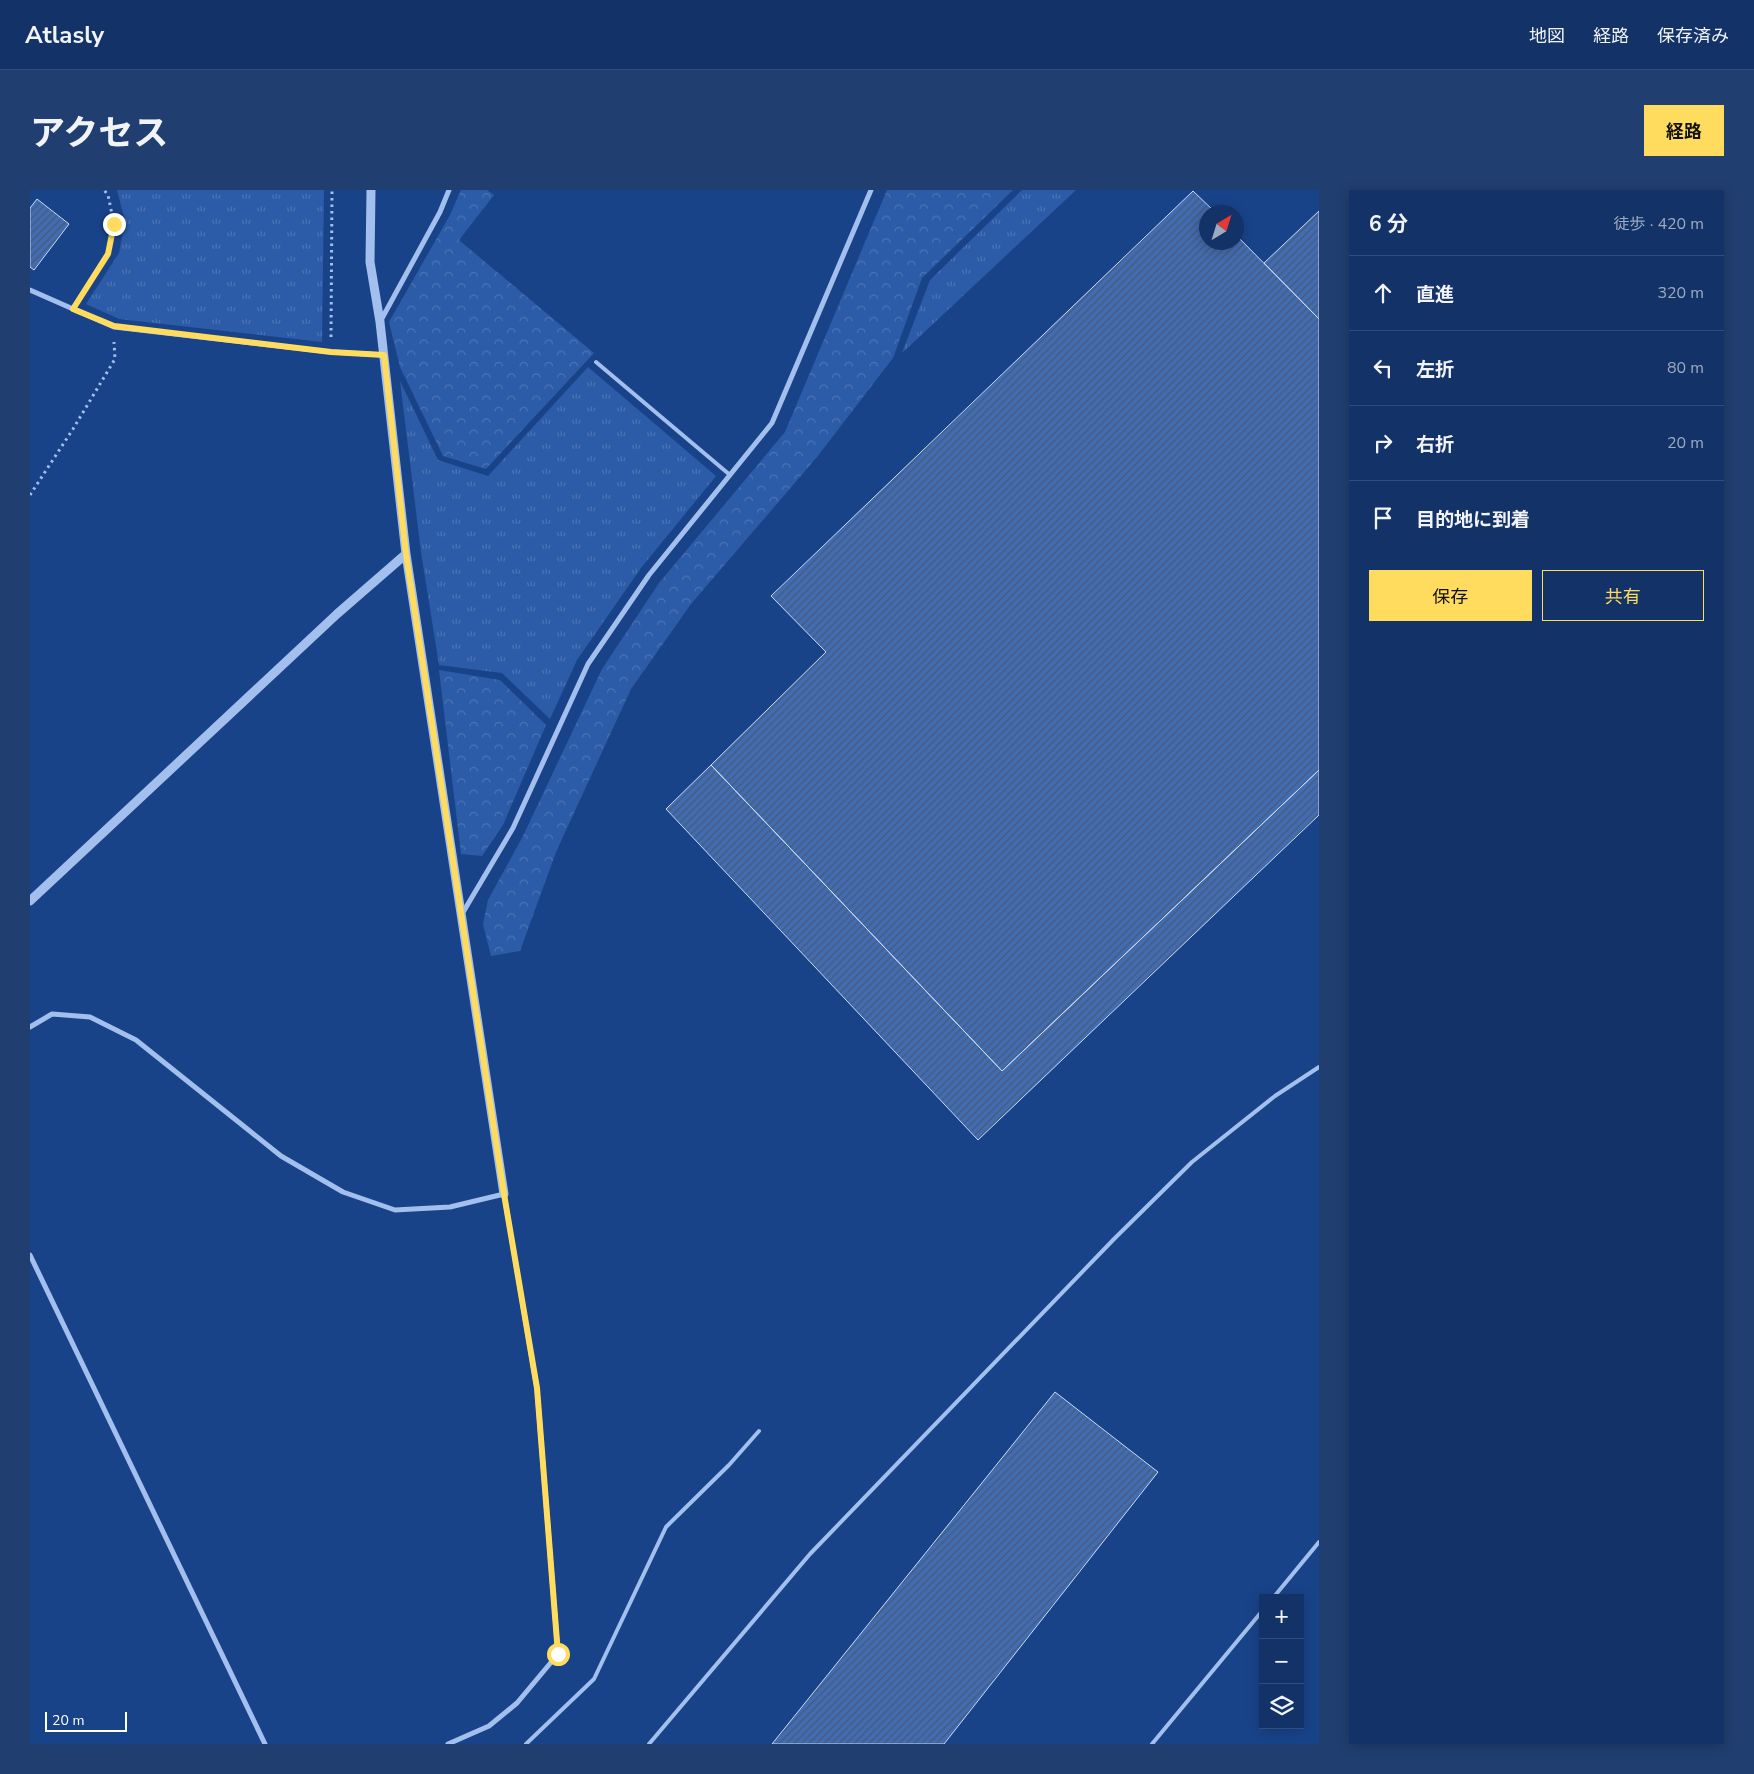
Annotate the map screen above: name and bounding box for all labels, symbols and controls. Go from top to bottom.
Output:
text: Atlasly [25,19,104,51]
text: 地図 [1529,24,1565,48]
text: 経路 [1593,24,1629,48]
text: 保存済み [1657,24,1729,48]
button: 経路 [1644,105,1724,156]
text: アクセス [30,110,168,157]
north arrow [1199,205,1244,250]
text: 6 分 [1369,210,1408,238]
route end [103,213,126,236]
text: 徒歩 · 420 m [1614,213,1704,235]
icon: ahead [1369,279,1397,307]
text: 直進 [1416,282,1454,308]
text: 320 m [1657,282,1704,304]
icon: left [1369,354,1397,382]
text: 左折 [1416,357,1454,383]
text: 80 m [1667,357,1704,379]
icon: right [1369,429,1397,457]
text: 右折 [1416,432,1454,458]
text: 20 m [1667,432,1704,454]
icon: arrive [1369,504,1397,532]
text: 目的地に到着 [1416,507,1530,533]
button: 保存 [1369,570,1532,621]
button: 共有 [1542,570,1704,621]
map controls [1259,1594,1304,1729]
button: + [1259,1594,1304,1639]
button: − [1259,1639,1304,1684]
route start [547,1643,570,1666]
button: layers [1259,1684,1304,1729]
scale bar [45,1709,128,1732]
text: 20 m [52,1711,84,1730]

